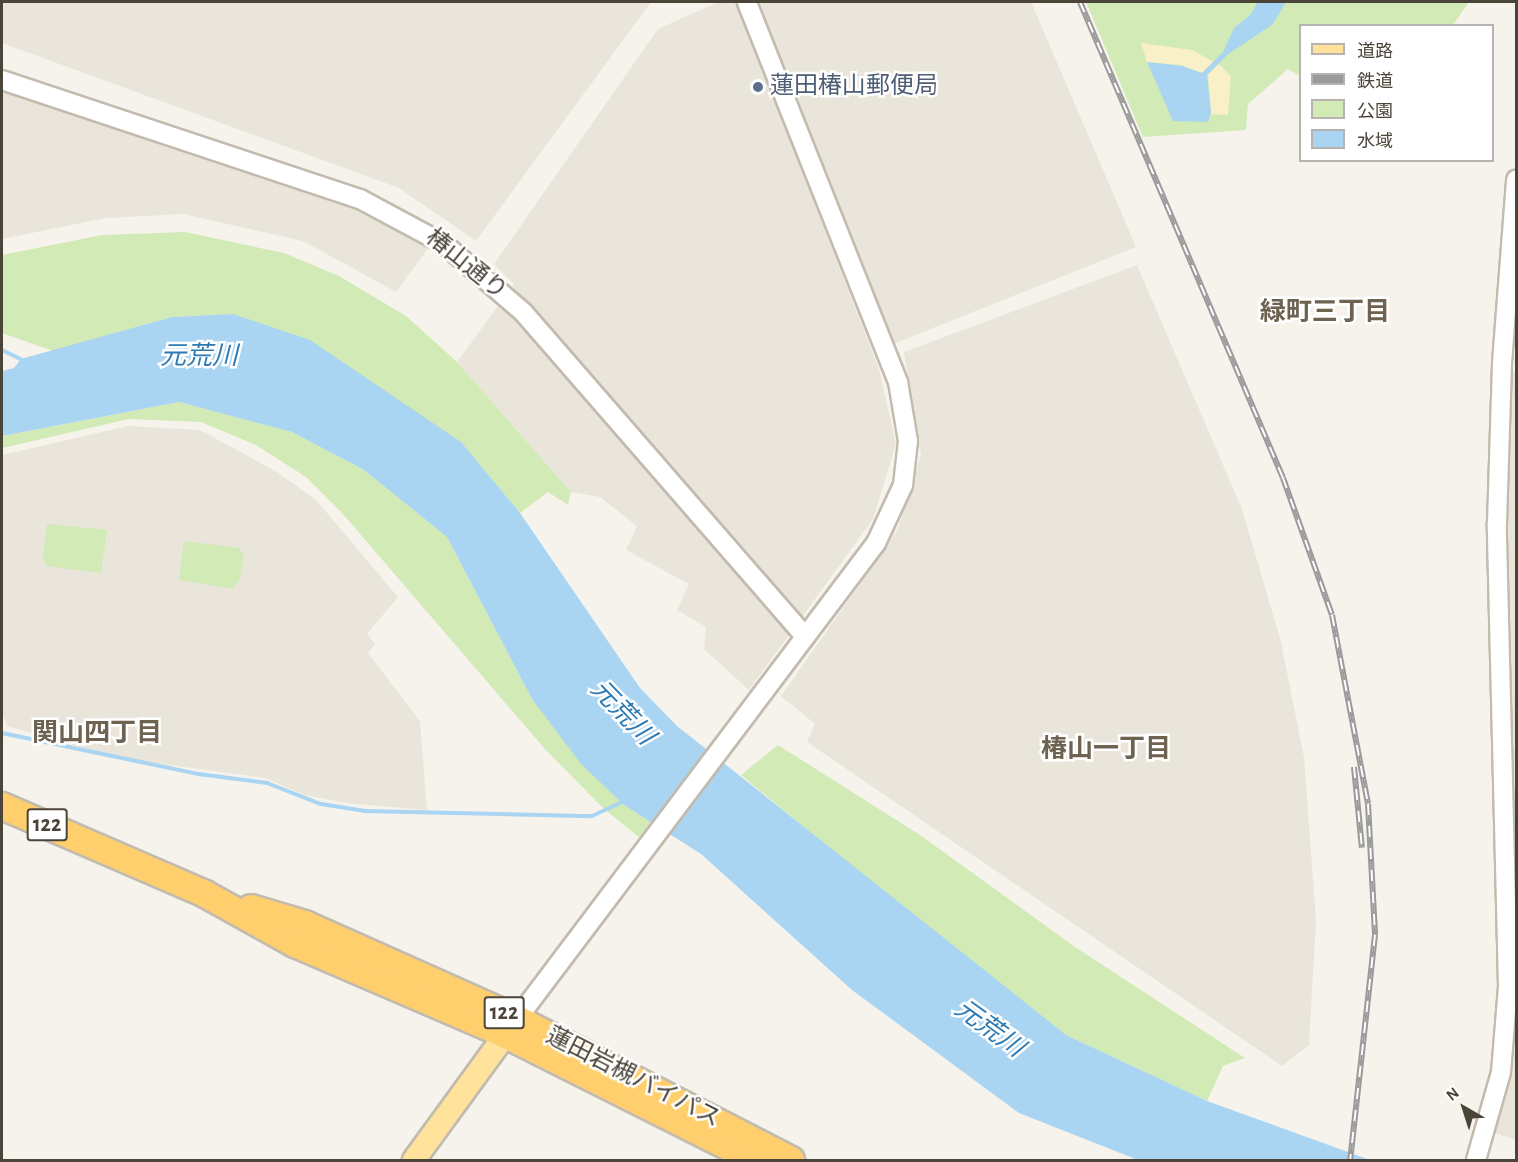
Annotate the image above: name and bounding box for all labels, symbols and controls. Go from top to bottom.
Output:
legend [1299,24,1494,162]
text: 道路 [1357,43,1393,61]
place label: 蓮田椿山郵便局 [770,73,938,101]
text: 鉄道 [1357,73,1393,91]
marker: 蓮田椿山郵便局 [751,80,765,94]
text: 公園 [1357,103,1393,121]
text: 水域 [1357,133,1393,151]
street label: 椿山通り [420,224,512,306]
district label: 緑町三丁目 [1260,297,1390,329]
water label: 元荒川 [160,341,238,373]
water label: 元荒川 [584,674,660,752]
district label: 関山四丁目 [32,718,162,750]
district label: 椿山一丁目 [1041,734,1171,766]
road number: 122 [26,806,68,844]
water label: 元荒川 [948,993,1030,1065]
road number: 122 [483,994,525,1032]
street label: 蓮田岩槻バイパス [541,1022,725,1134]
north arrow [1434,1078,1494,1138]
text: N [1443,1084,1462,1104]

